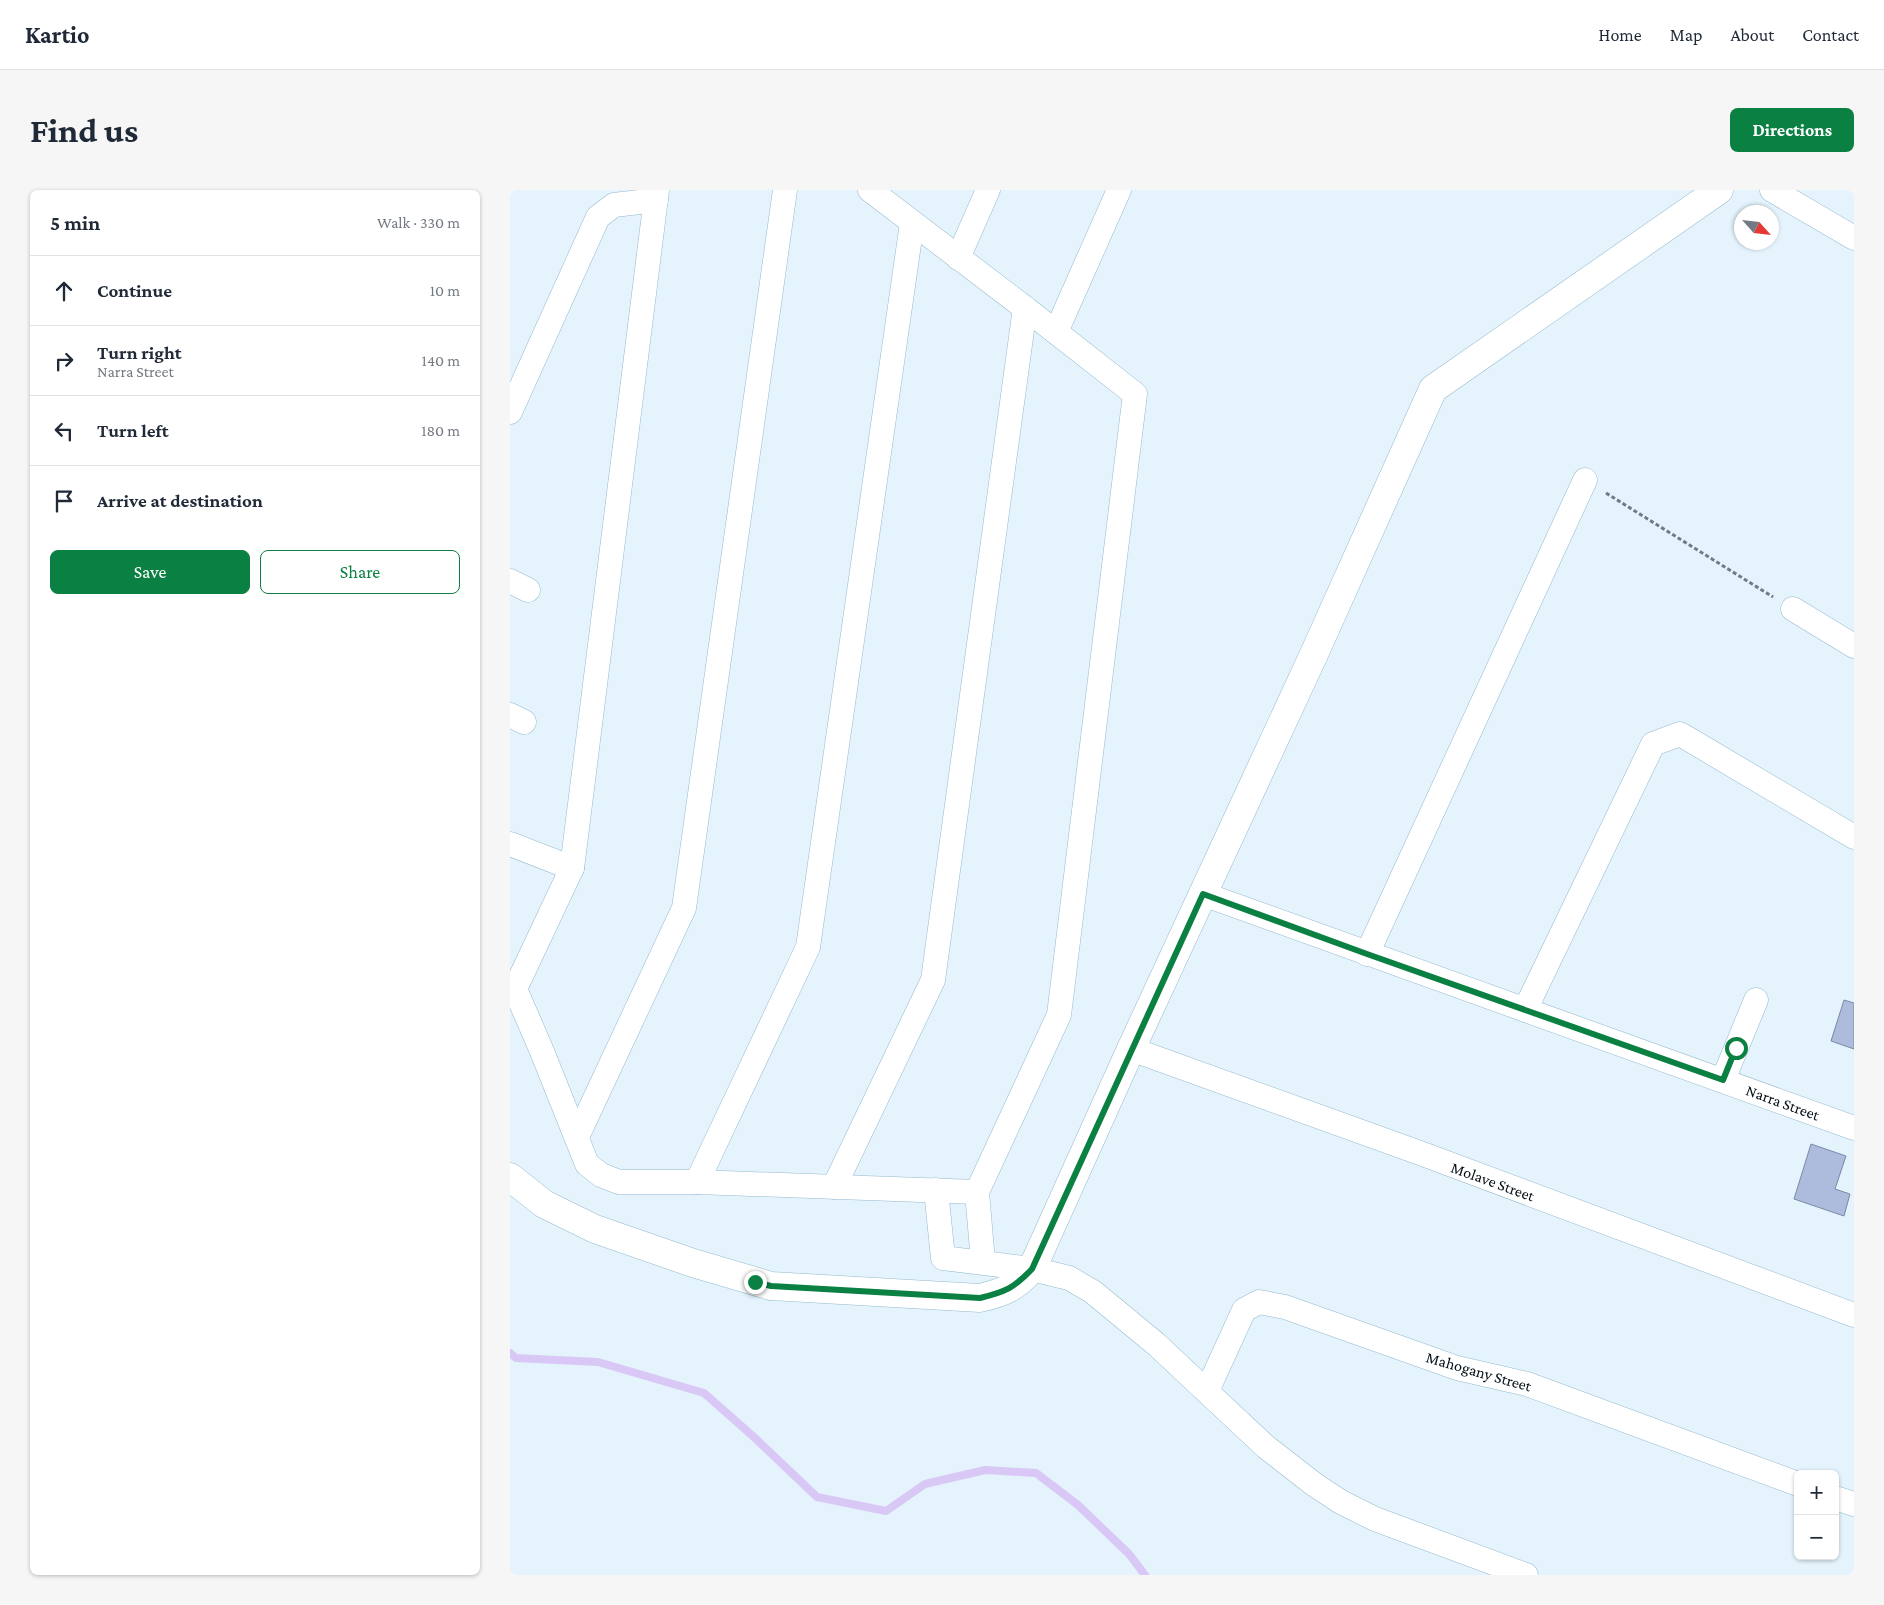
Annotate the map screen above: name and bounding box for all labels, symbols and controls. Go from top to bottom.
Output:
text: Kartio [25,21,90,48]
text: Home [1599,25,1642,45]
text: Map [1670,25,1702,45]
text: About [1730,25,1774,45]
text: Contact [1802,25,1859,45]
button: Directions [1730,108,1854,152]
text: Find us [30,111,138,150]
north arrow [1734,205,1779,250]
text: 5 min [50,211,100,235]
text: Walk · 330 m [377,214,460,231]
icon: ahead [50,277,78,305]
text: Continue [97,280,172,301]
text: 10 m [430,282,460,299]
text: Turn right [97,342,182,363]
icon: right [50,347,78,375]
text: 140 m [422,352,460,369]
text: Narra Street [97,363,174,380]
icon: left [50,417,78,445]
text: Turn left [97,420,169,441]
text: 180 m [421,422,460,439]
icon: arrive [50,487,78,515]
text: Arrive at destination [97,490,263,511]
button: Save [50,550,250,594]
button: Share [260,550,460,594]
route start [1725,1037,1748,1060]
street label: Narra Street [1744,1081,1822,1124]
street label: Molave Street [1449,1159,1538,1205]
route end [744,1271,767,1294]
street label: Mahogany Street [1424,1348,1534,1396]
map controls [1794,1470,1839,1560]
button: + [1794,1470,1839,1515]
button: − [1794,1515,1839,1560]

